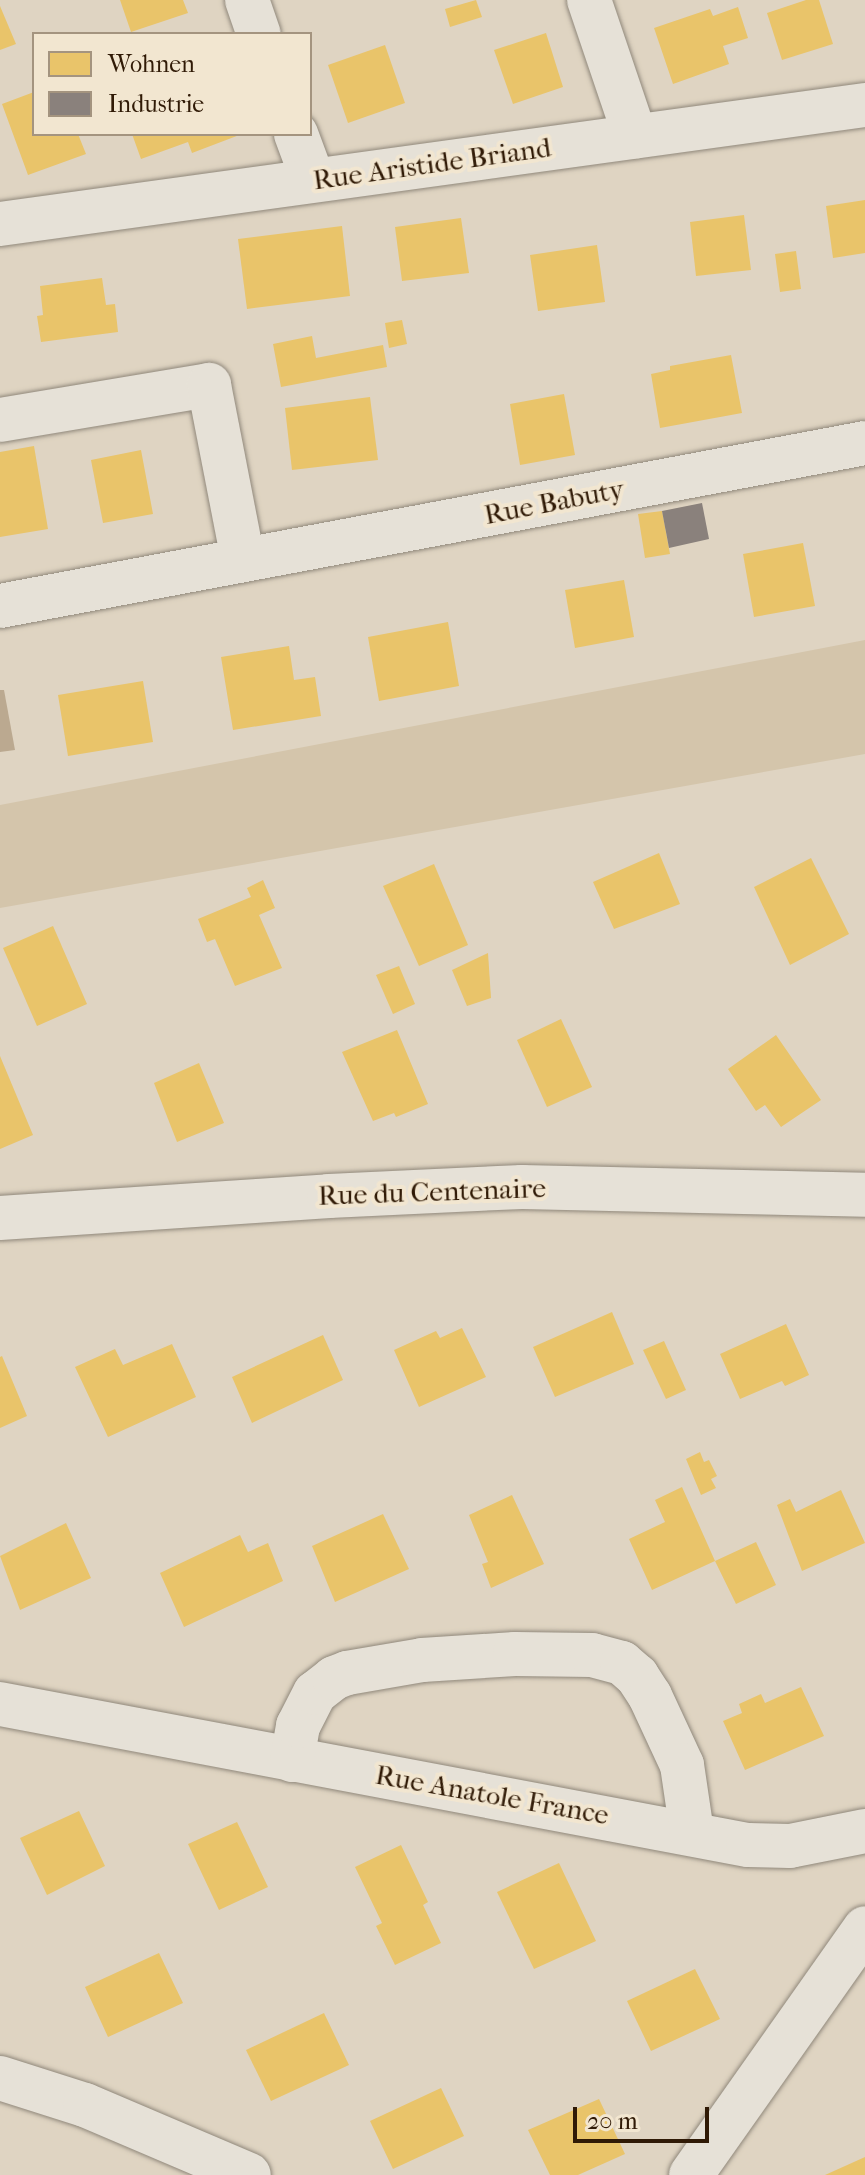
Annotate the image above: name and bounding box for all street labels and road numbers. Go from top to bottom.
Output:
street label: Rue Aristide Briand [311,131,553,197]
street label: Rue Babuty [481,472,627,532]
street label: Rue du Centenaire [317,1171,547,1213]
street label: Rue Anatole France [373,1758,611,1832]

